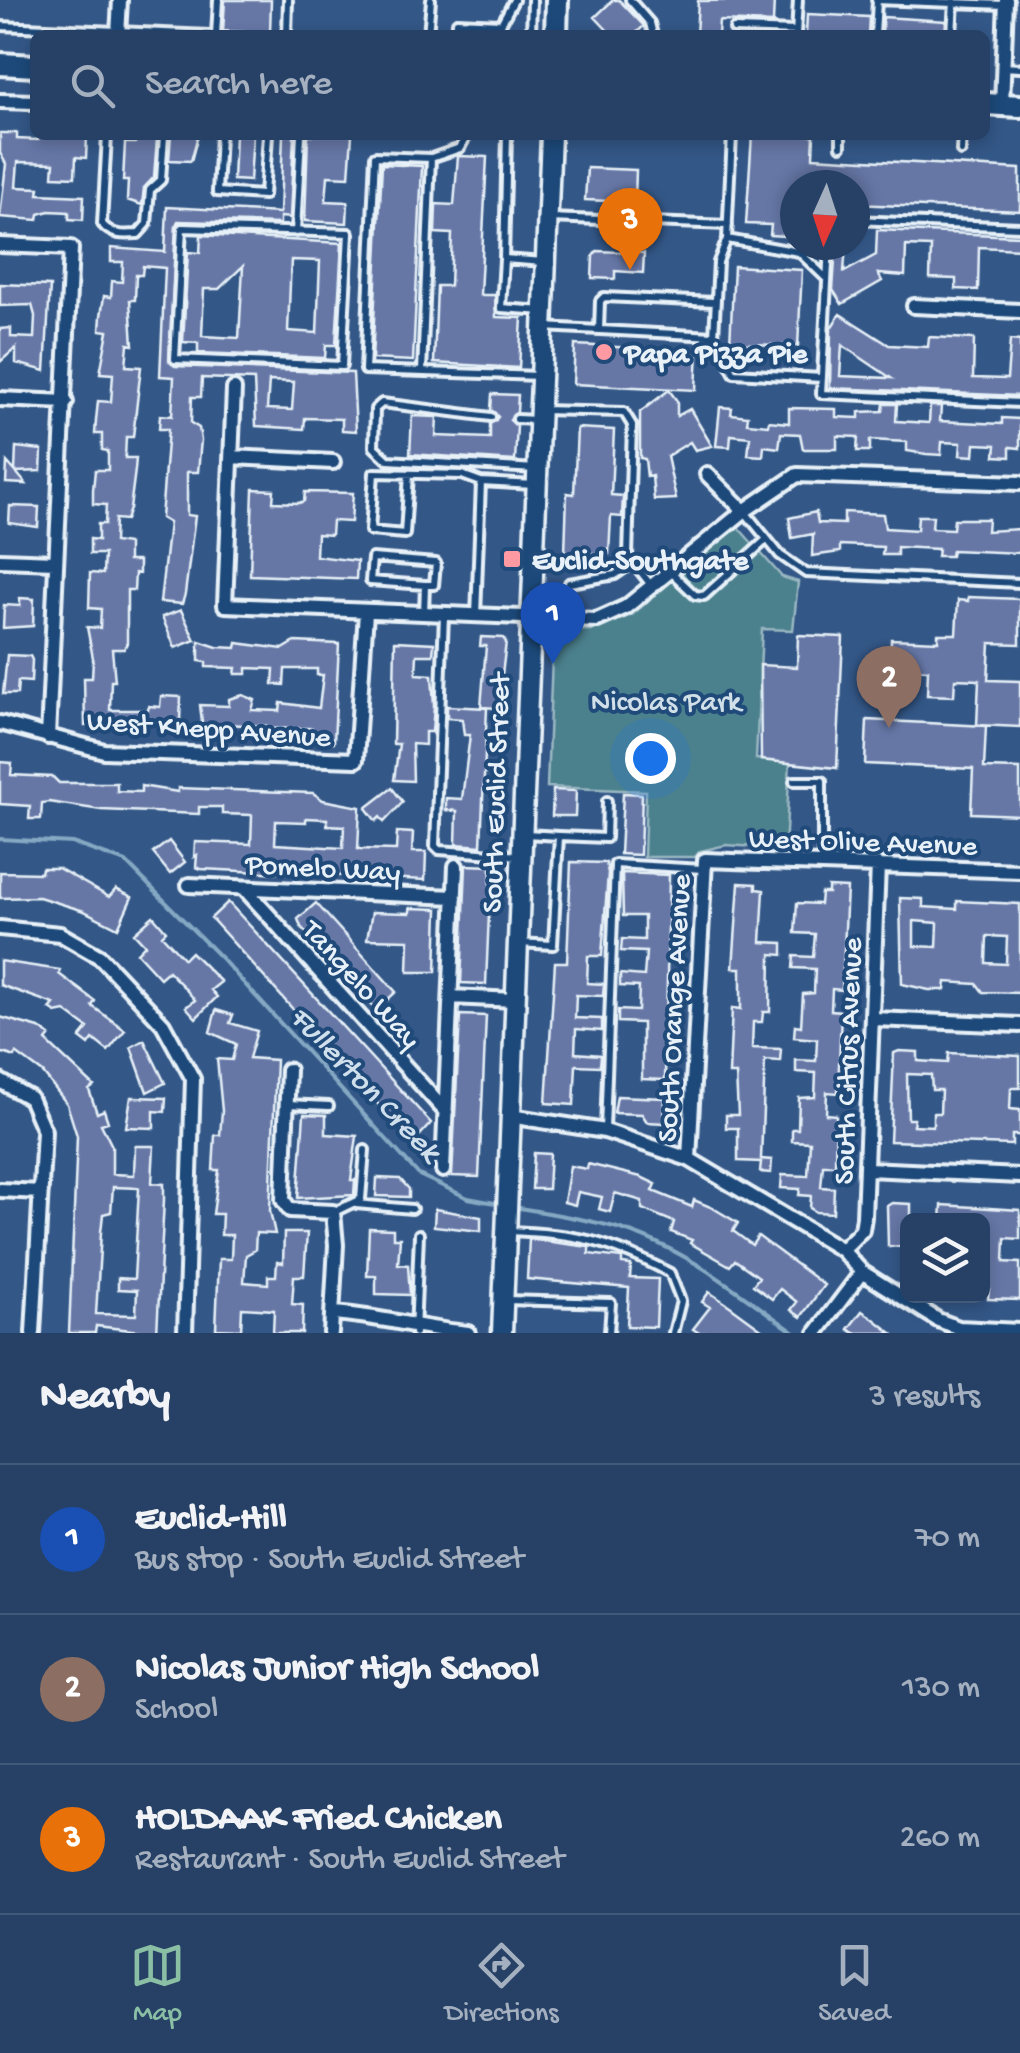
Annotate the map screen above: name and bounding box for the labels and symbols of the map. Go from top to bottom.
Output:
north arrow [780,170,870,260]
pin: 3 [598,188,662,270]
place label: Papa Pizza Pie [622,339,809,374]
marker: Papa Pizza Pie [593,341,615,363]
place label: Euclid-Southgate [532,546,750,581]
marker: Euclid-Southgate [501,548,523,570]
pin: 1 [520,582,586,664]
pin: 2 [856,646,922,728]
street label: South Euclid Street [477,670,520,914]
park label: Nicolas Park [591,687,744,722]
street label: West Knepp Avenue [86,706,332,758]
your location [625,733,676,784]
street label: West Olive Avenue [748,823,978,866]
street label: Pomelo Way [243,849,401,892]
street label: South Orange Avenue [652,873,701,1143]
street label: Tangelo Way [291,913,427,1058]
street label: South Citrus Avenue [829,937,872,1185]
water label: Fullerton Creek [280,1000,449,1173]

